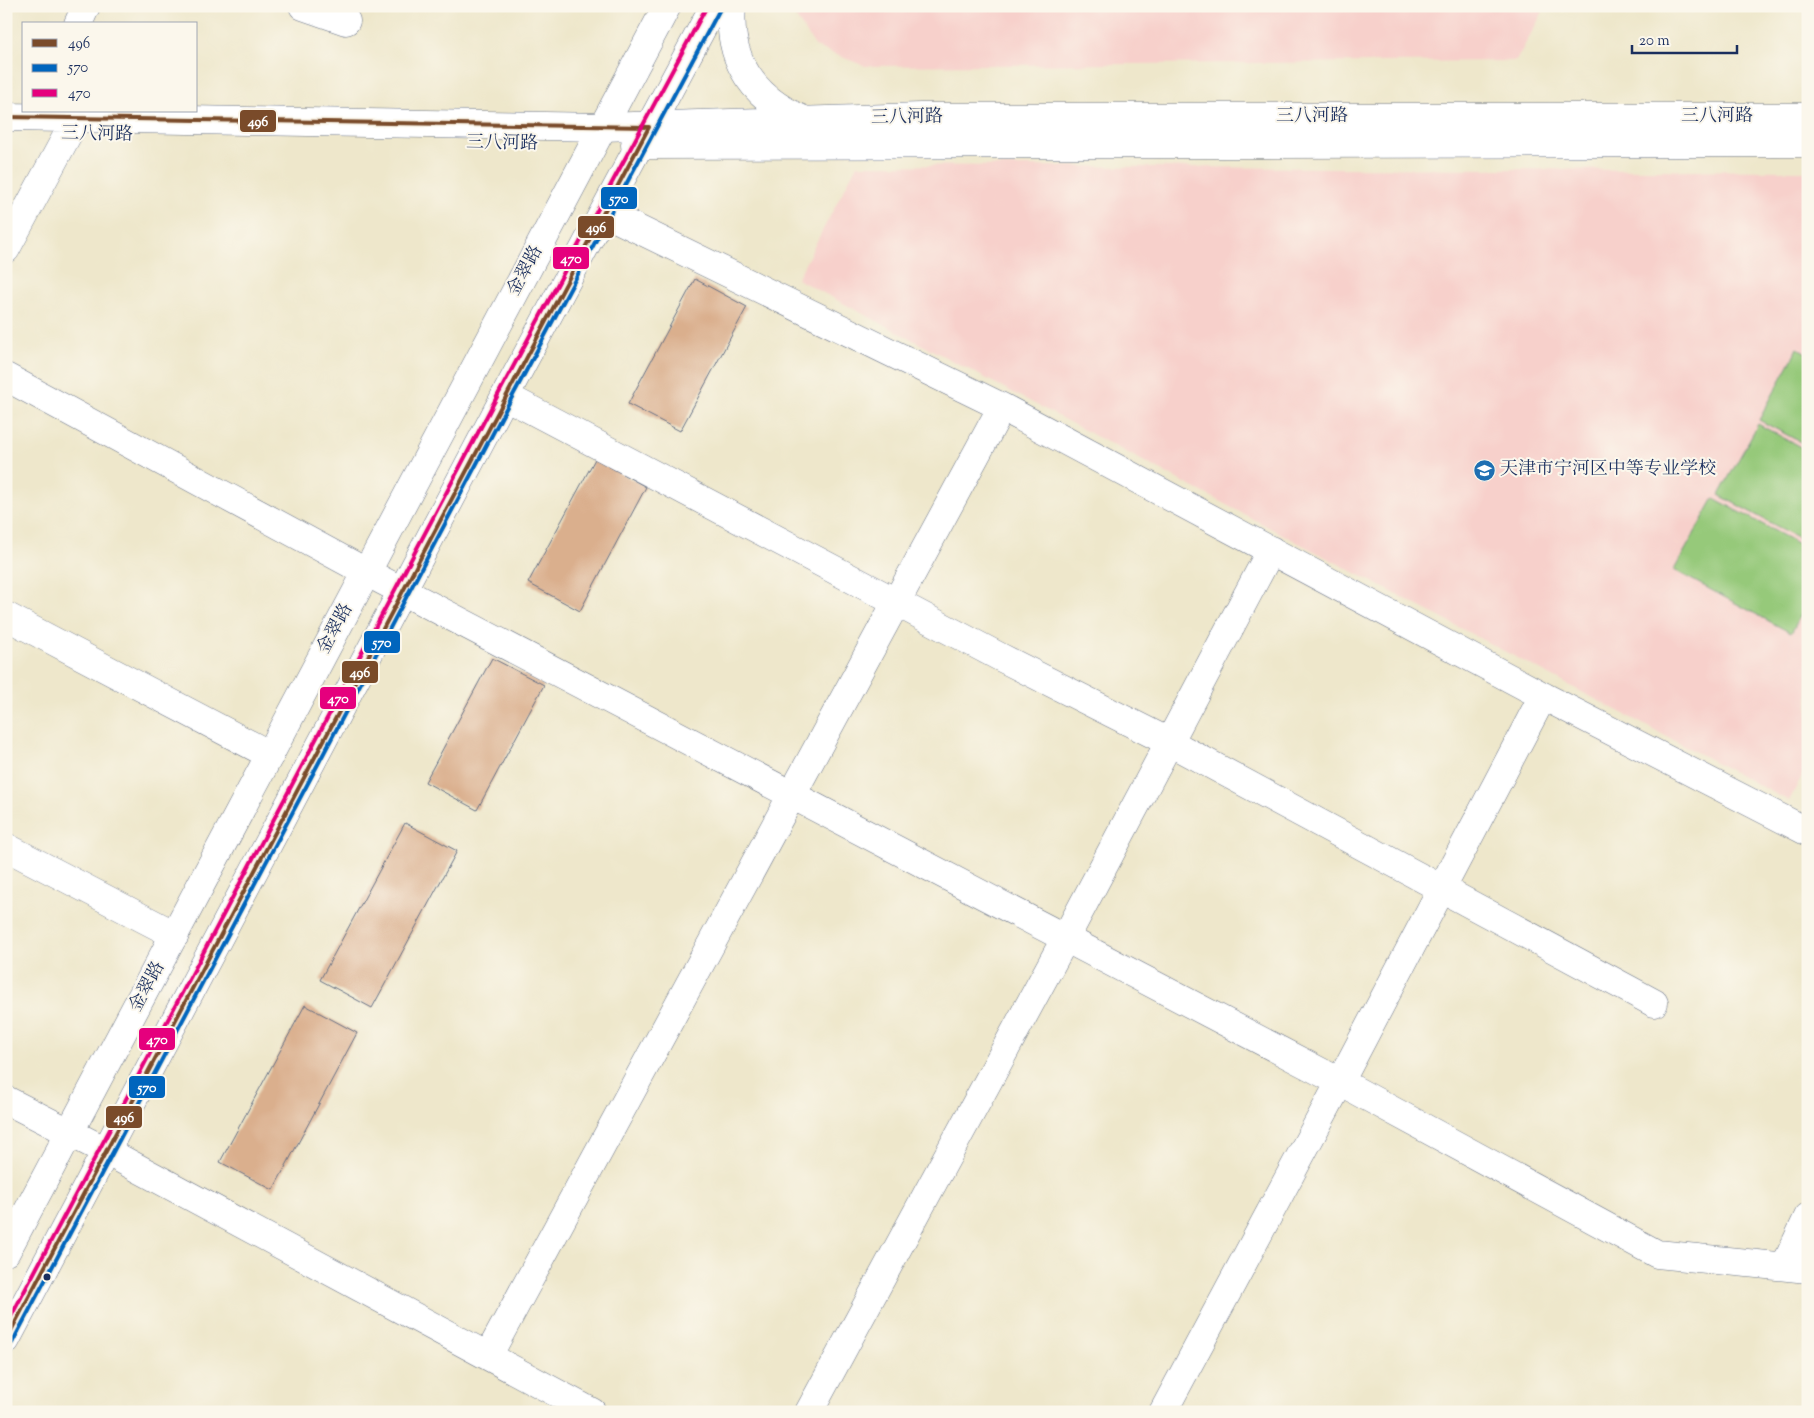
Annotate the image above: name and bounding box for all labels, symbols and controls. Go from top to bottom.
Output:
legend [22,22,198,112]
scale bar [1632,22,1736,54]
text: 20 m [1639,31,1670,52]
text: 496 [68,34,90,55]
text: 570 [67,58,88,79]
text: 470 [68,84,91,105]
street label: 三八河路 [871,104,943,132]
street label: 三八河路 [1276,104,1348,130]
street label: 三八河路 [1681,104,1753,130]
line badge: 496 [239,109,277,133]
text: 496 [247,113,268,133]
street label: 三八河路 [61,121,133,149]
street label: 三八河路 [466,130,538,158]
line badge: 570 [600,186,638,210]
text: 570 [609,190,629,210]
line badge: 496 [577,215,615,239]
text: 496 [585,219,606,239]
street label: 金翠路 [502,241,550,301]
line badge: 470 [552,246,590,270]
text: 470 [559,250,582,270]
place label: 天津市宁河区中等专业学校 [1500,457,1716,483]
school or university icon: 天津市宁河区中等专业学校 [1472,458,1496,482]
street label: 金翠路 [312,599,360,659]
line badge: 570 [363,630,401,654]
text: 570 [372,634,392,654]
line badge: 496 [341,660,379,684]
text: 496 [349,664,370,684]
line badge: 470 [319,686,357,710]
text: 470 [326,690,349,710]
street label: 金翠路 [124,957,172,1017]
line badge: 470 [138,1027,176,1051]
text: 470 [145,1031,168,1051]
line badge: 570 [128,1075,166,1099]
text: 570 [137,1079,157,1099]
line badge: 496 [105,1105,143,1129]
text: 496 [113,1109,134,1129]
unlabelled marker [42,1272,52,1282]

